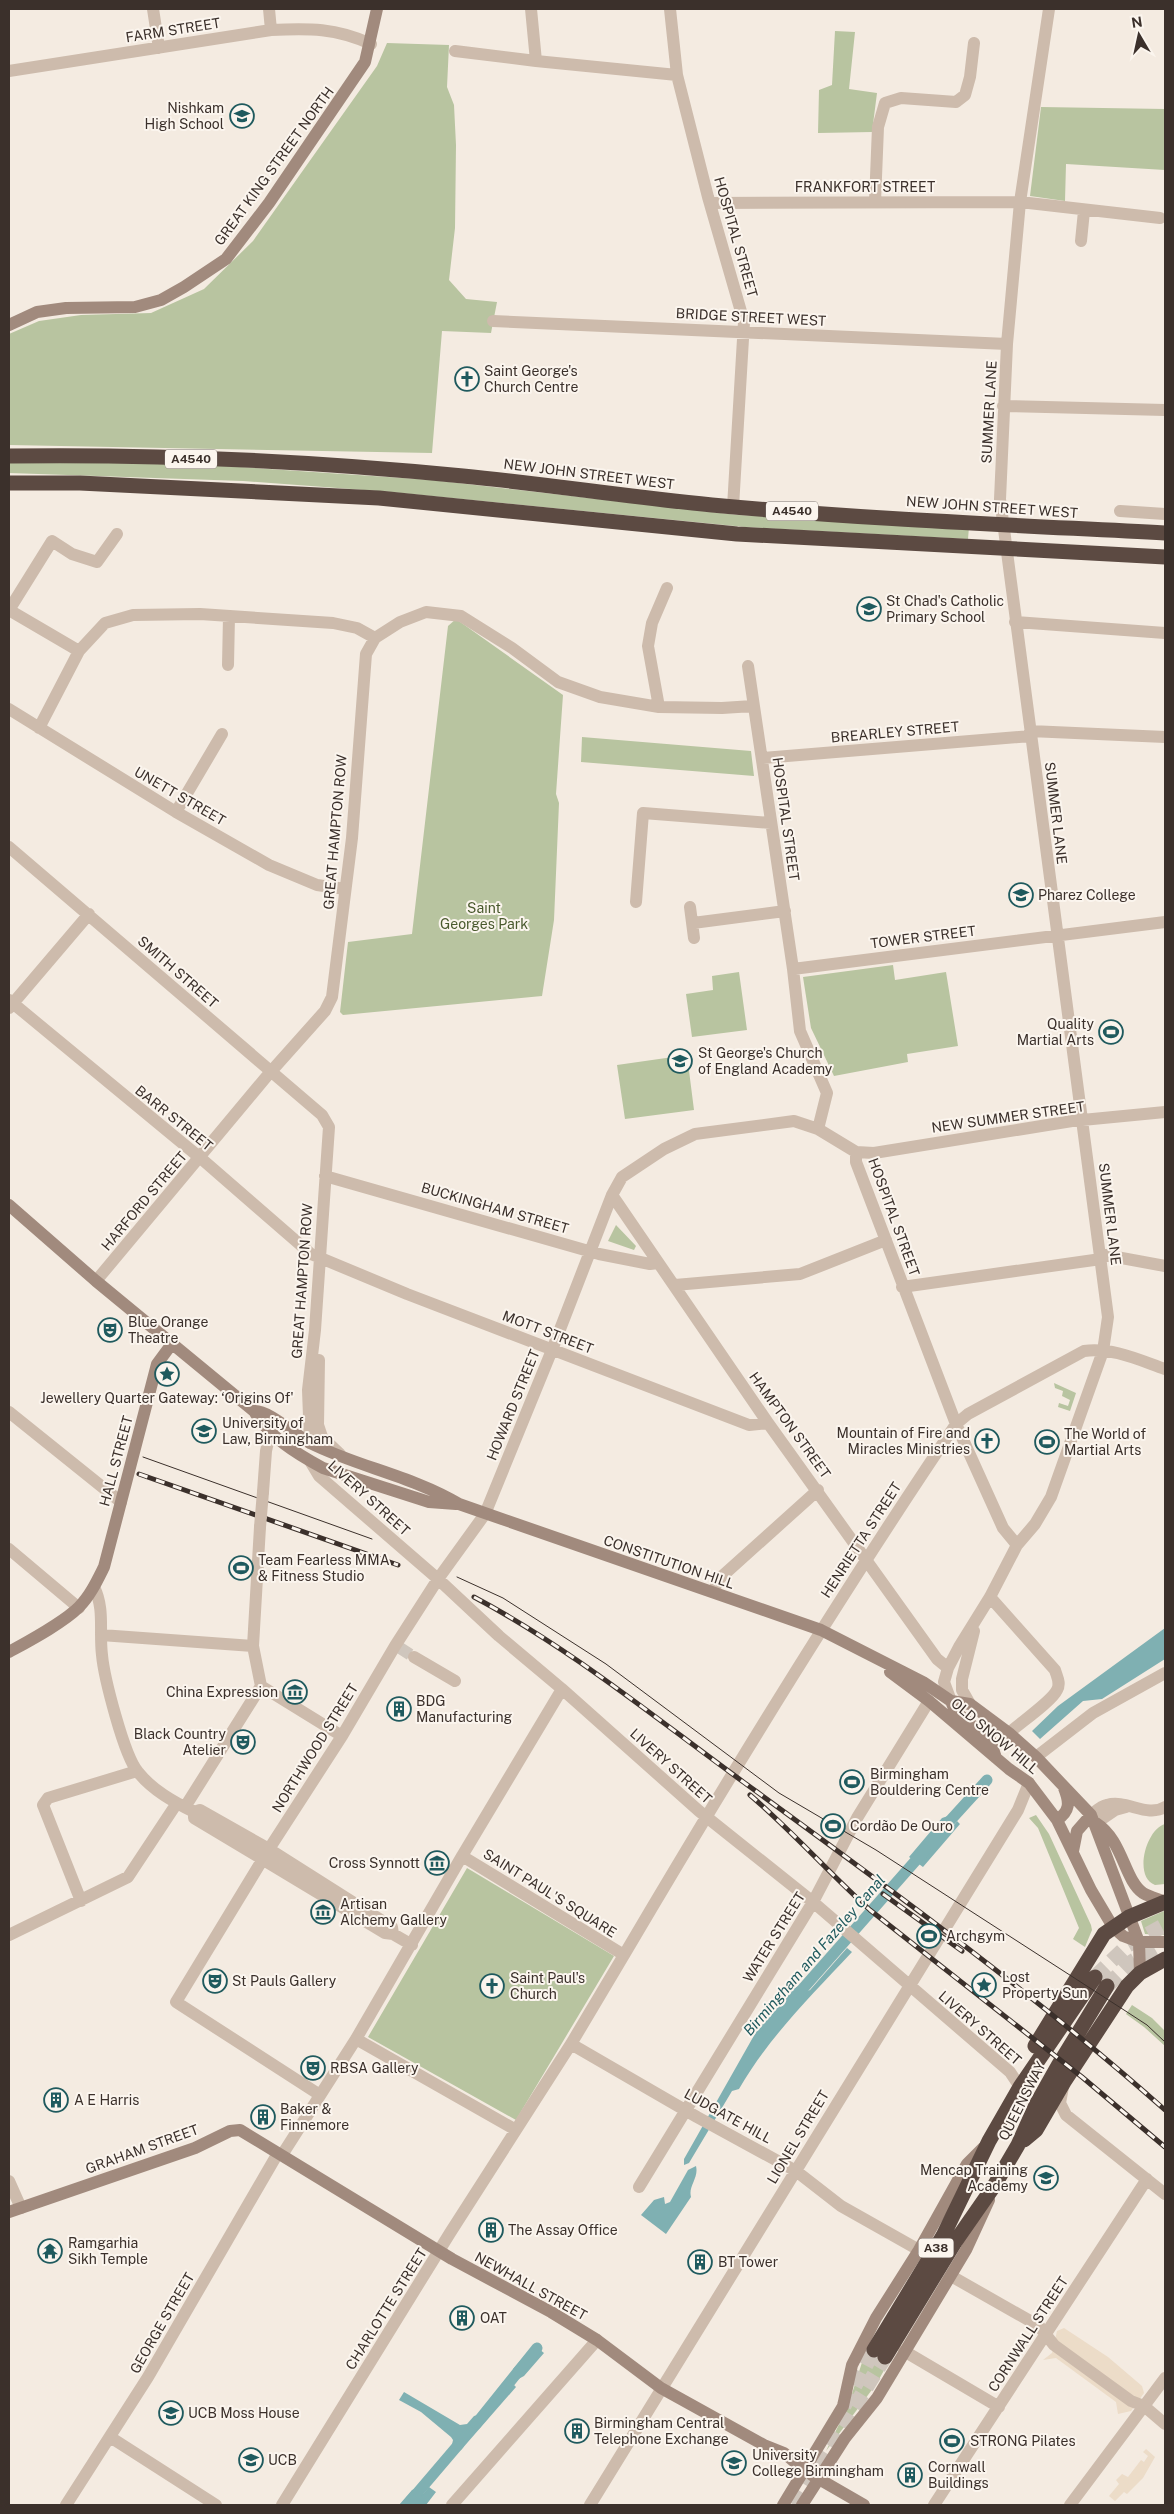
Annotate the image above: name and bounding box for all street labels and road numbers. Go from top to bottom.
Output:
street label: FARM STREET [125,15,221,45]
street label: GREAT KING STREET NORTH [211,84,337,248]
street label: HOSPITAL STREET [711,175,761,299]
street label: FRANKFORT STREET [795,179,935,195]
street label: BRIDGE STREET WEST [675,305,827,329]
street label: SUMMER LANE [978,360,1000,464]
road number: A4540 [165,449,217,468]
street label: NEW JOHN STREET WEST [503,456,675,492]
street label: NEW JOHN STREET WEST [906,493,1078,521]
road number: A4540 [766,502,818,520]
street label: BREARLEY STREET [830,718,960,746]
street label: GREAT HAMPTON ROW [320,753,350,910]
street label: HOSPITAL STREET [769,756,803,882]
street label: SUMMER LANE [1042,761,1070,865]
street label: UNETT STREET [132,763,228,829]
street label: TOWER STREET [869,923,977,951]
street label: SMITH STREET [135,933,221,1011]
street label: BARR STREET [132,1082,216,1154]
street label: NEW SUMMER STREET [930,1098,1086,1136]
street label: HARFORD STREET [98,1148,190,1254]
street label: HOSPITAL STREET [865,1156,923,1278]
street label: SUMMER LANE [1096,1162,1124,1266]
street label: BUCKINGHAM STREET [419,1179,571,1237]
street label: GREAT HAMPTON ROW [289,1202,315,1359]
street label: MOTT STREET [500,1307,596,1357]
street label: HOWARD STREET [483,1347,543,1463]
street label: HAMPTON STREET [746,1369,834,1481]
street label: HALL STREET [96,1414,136,1508]
street label: LIVERY STREET [325,1457,413,1539]
street label: HENRIETTA STREET [818,1479,904,1601]
street label: CONSTITUTION HILL [601,1532,737,1592]
street label: NORTHWOOD STREET [269,1681,361,1815]
street label: OLD SNOW HILL [948,1695,1042,1777]
street label: LIVERY STREET [627,1725,715,1807]
street label: SAINT PAUL'S SQUARE [481,1845,619,1941]
street label: WATER STREET [740,1889,808,1985]
street label: LIVERY STREET [935,1988,1025,2068]
street label: QUEENSWAY [995,2058,1049,2143]
street label: LUDGATE HILL [681,2085,775,2147]
street label: LIONEL STREET [764,2087,832,2187]
street label: GRAHAM STREET [83,2121,201,2177]
road number: A38 [918,2238,954,2258]
street label: CHARLOTTE STREET [342,2245,430,2373]
street label: NEWHALL STREET [472,2249,590,2323]
street label: GEORGE STREET [127,2270,197,2376]
street label: CORNWALL STREET [985,2273,1071,2395]

